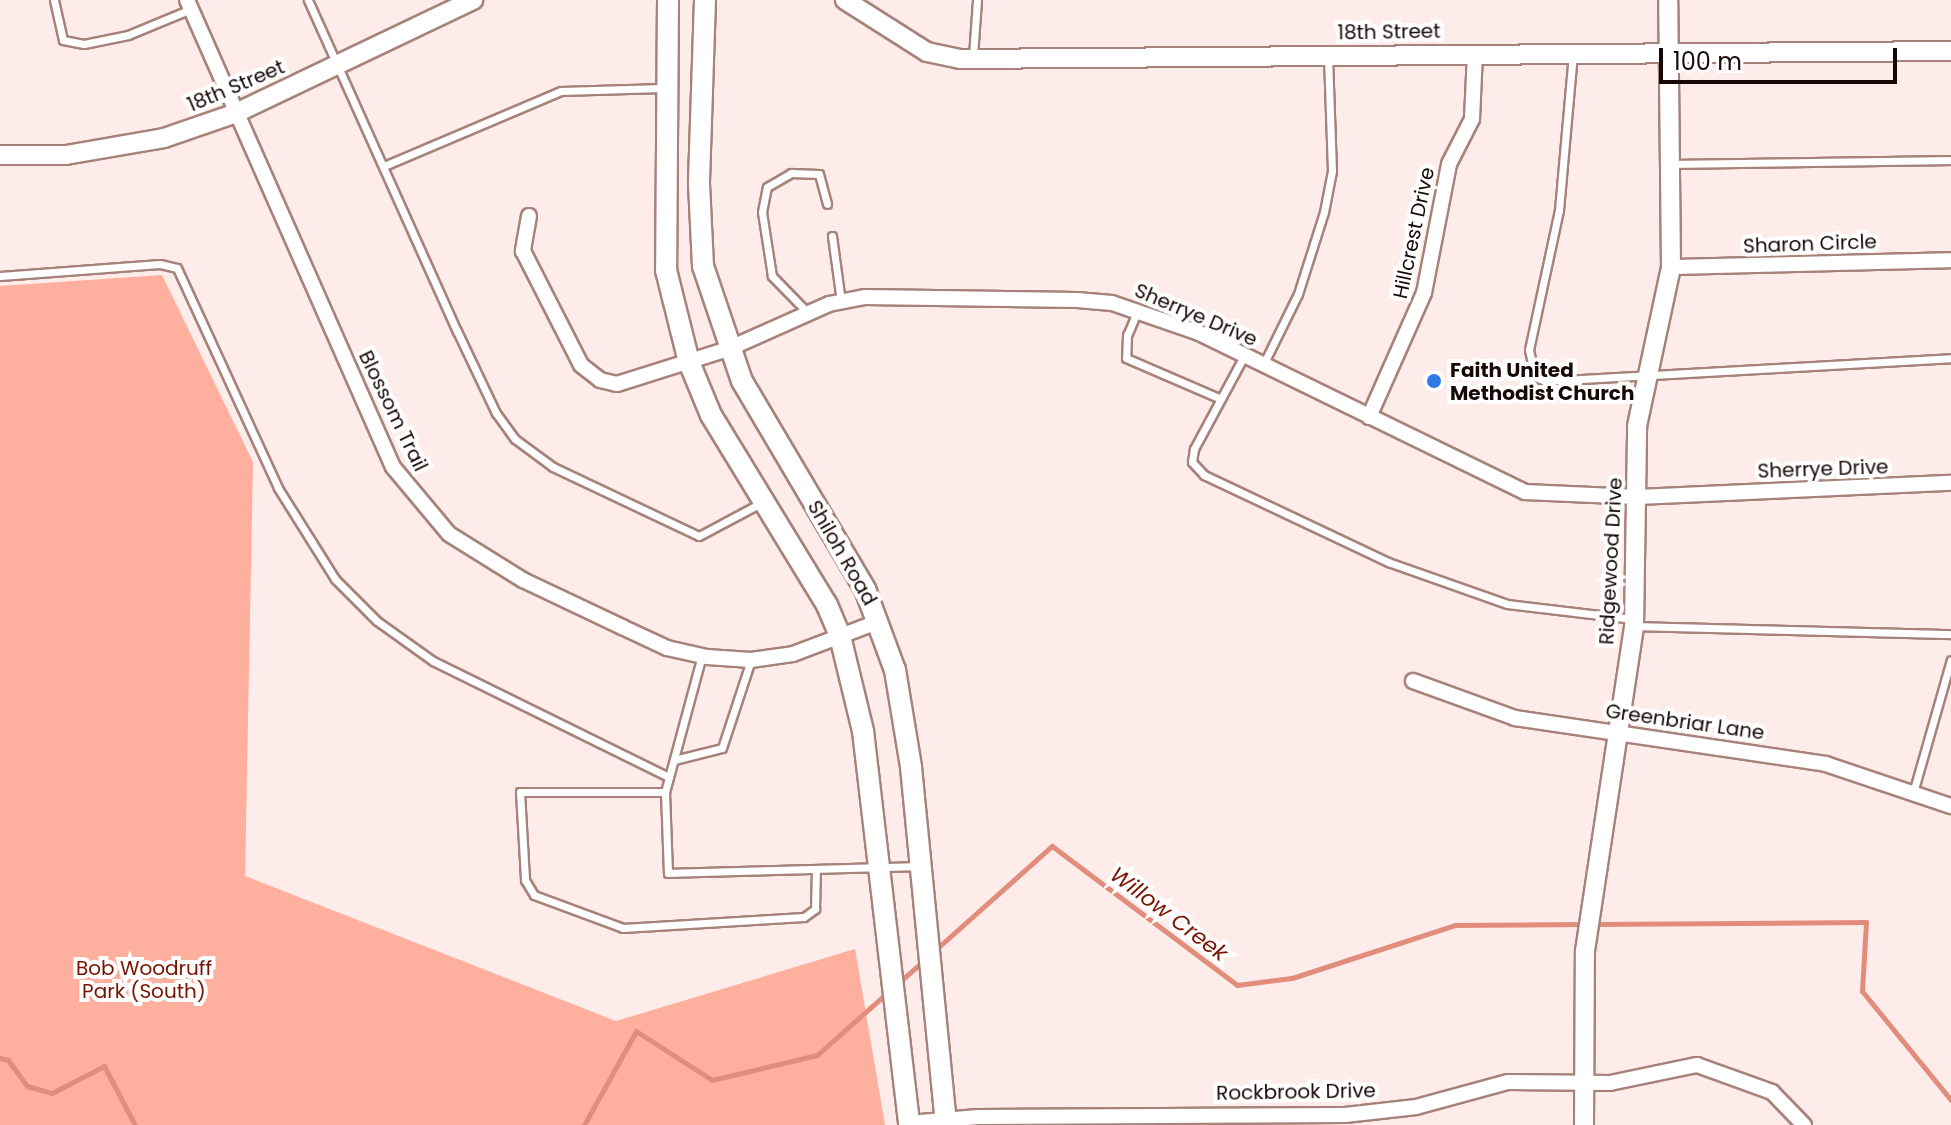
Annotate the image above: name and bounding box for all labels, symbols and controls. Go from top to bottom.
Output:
street label: 18th Street [1337,19,1441,45]
scale bar [1663,32,1901,82]
text: 100 m [1673,45,1742,78]
street label: 18th Street [184,55,288,117]
street label: Hillcrest Drive [1388,165,1440,301]
street label: Sharon Circle [1743,230,1877,258]
street label: Sherrye Drive [1131,278,1261,352]
street label: Blossom Trail [353,347,433,475]
place label: Faith United Methodist Church [1450,358,1634,405]
marker: Faith United Methodist Church [1425,372,1443,390]
street label: Sherrye Drive [1757,455,1889,483]
street label: Ridgewood Drive [1595,477,1627,645]
street label: Shiloh Road [802,496,882,610]
street label: Greenbriar Lane [1604,699,1766,745]
water label: Willow Creek [1105,861,1233,967]
park label: Bob Woodruff Park (South) [76,957,212,1004]
street label: Rockbrook Drive [1216,1079,1376,1105]

